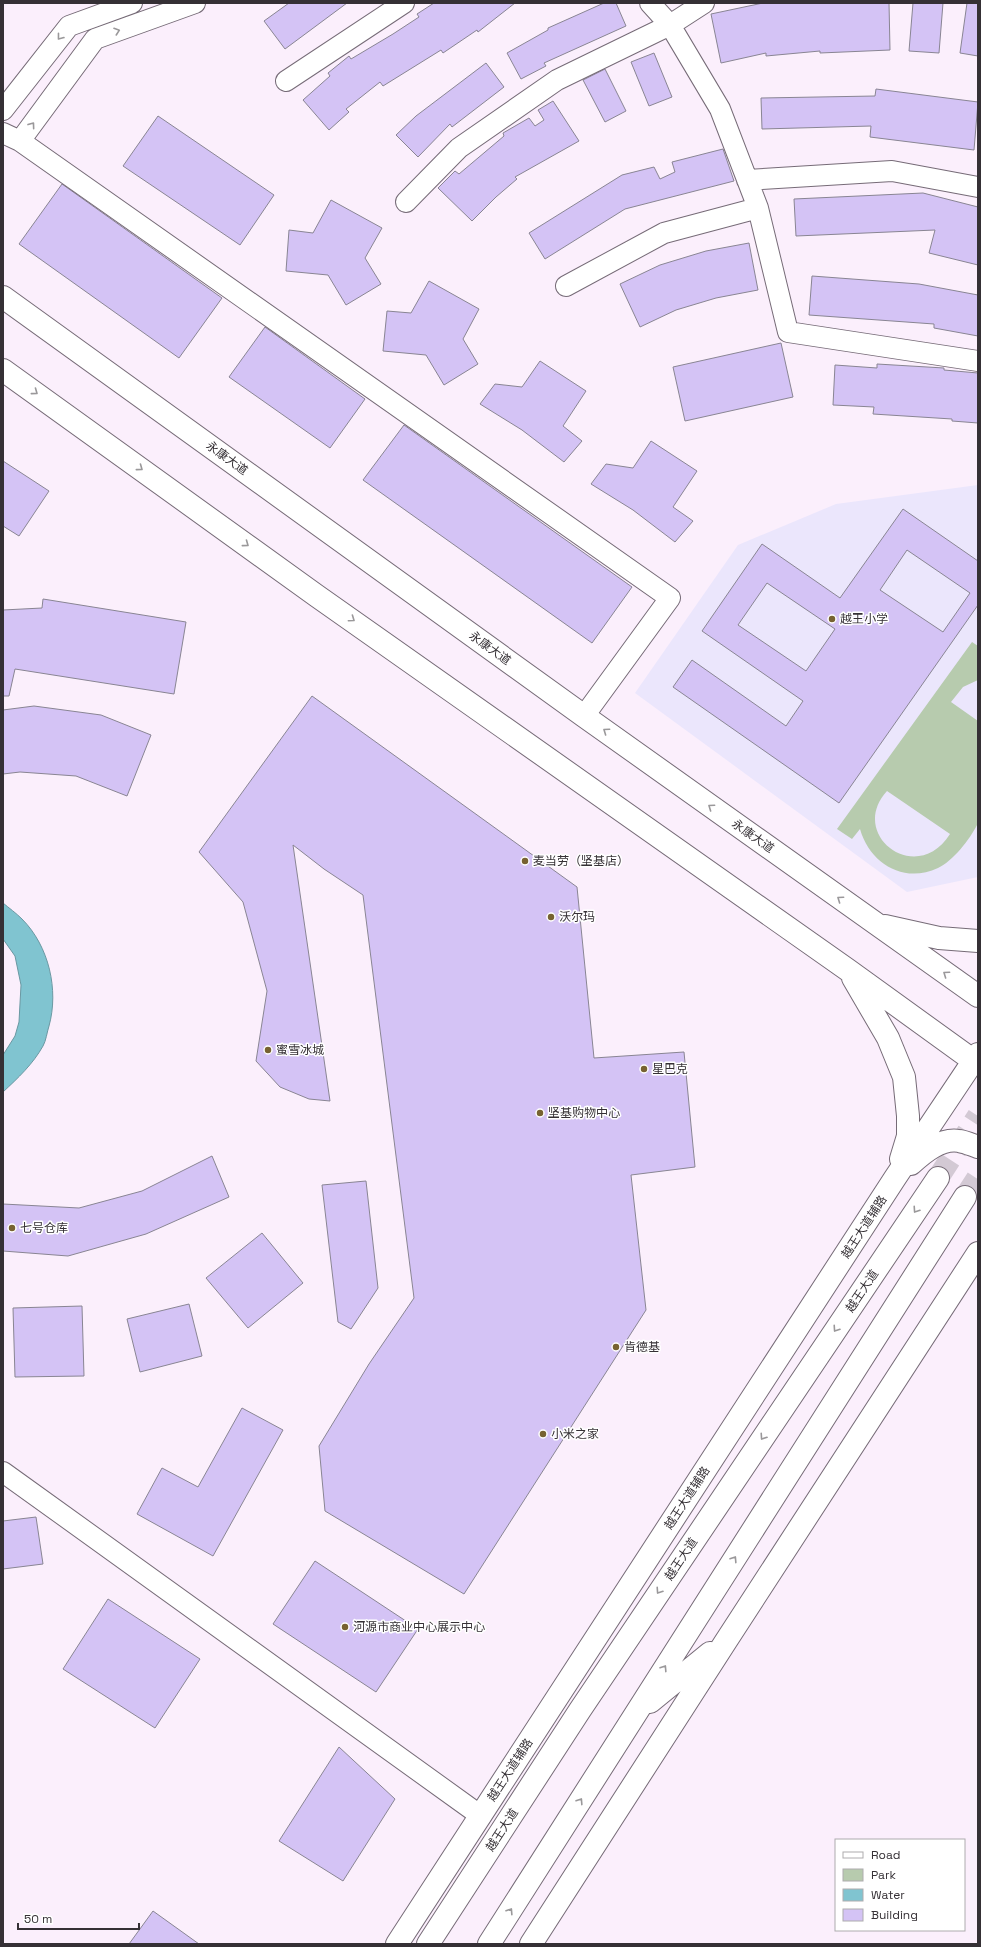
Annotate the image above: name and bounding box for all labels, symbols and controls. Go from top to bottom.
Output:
one-way arrow [113,27,120,36]
one-way arrow [58,32,65,39]
one-way arrow [27,122,34,129]
one-way arrow [30,387,37,394]
street label: 永康大道 [203,437,251,479]
one-way arrow [136,463,143,470]
one-way arrow [241,539,248,546]
place label: 越王小学 [840,611,888,627]
one-way arrow [348,614,355,622]
marker: 越王小学 [827,614,837,624]
street label: 永康大道 [466,627,514,669]
one-way arrow [603,729,610,736]
one-way arrow [709,805,716,812]
street label: 永康大道 [729,816,777,856]
place label: 麦当劳（坚基店） [533,853,629,869]
marker: 麦当劳（坚基店） [520,856,530,866]
one-way arrow [837,896,844,904]
place label: 沃尔玛 [559,909,595,925]
marker: 沃尔玛 [546,912,556,922]
one-way arrow [943,971,950,979]
place label: 蜜雪冰城 [276,1042,324,1058]
marker: 蜜雪冰城 [263,1045,273,1055]
place label: 星巴克 [652,1061,688,1077]
marker: 星巴克 [639,1064,649,1074]
place label: 坚基购物中心 [548,1105,620,1121]
marker: 坚基购物中心 [535,1108,545,1118]
street label: 越王大道辅路 [838,1192,890,1262]
one-way arrow [913,1206,921,1213]
place label: 七号仓库 [20,1220,68,1236]
marker: 七号仓库 [7,1223,17,1233]
street label: 越王大道 [842,1267,882,1315]
one-way arrow [834,1325,841,1332]
place label: 肯德基 [624,1339,660,1355]
marker: 肯德基 [611,1342,621,1352]
place label: 小米之家 [551,1426,599,1442]
marker: 小米之家 [538,1429,548,1439]
one-way arrow [760,1433,768,1440]
street label: 越王大道辅路 [661,1463,713,1533]
street label: 越王大道 [661,1535,701,1583]
one-way arrow [730,1556,737,1563]
one-way arrow [657,1587,664,1594]
place label: 河源市商业中心展示中心 [353,1619,485,1635]
marker: 河源市商业中心展示中心 [340,1622,350,1632]
one-way arrow [660,1665,667,1672]
street label: 越王大道辅路 [484,1735,536,1805]
one-way arrow [575,1799,582,1806]
street label: 越王大道 [482,1806,522,1854]
legend [835,1839,965,1931]
text: Road [871,1847,900,1863]
text: Park [871,1867,896,1883]
text: Water [871,1887,905,1903]
scale bar [18,1905,139,1931]
text: Building [871,1907,918,1923]
one-way arrow [505,1908,512,1915]
text: 50 m [24,1911,52,1927]

